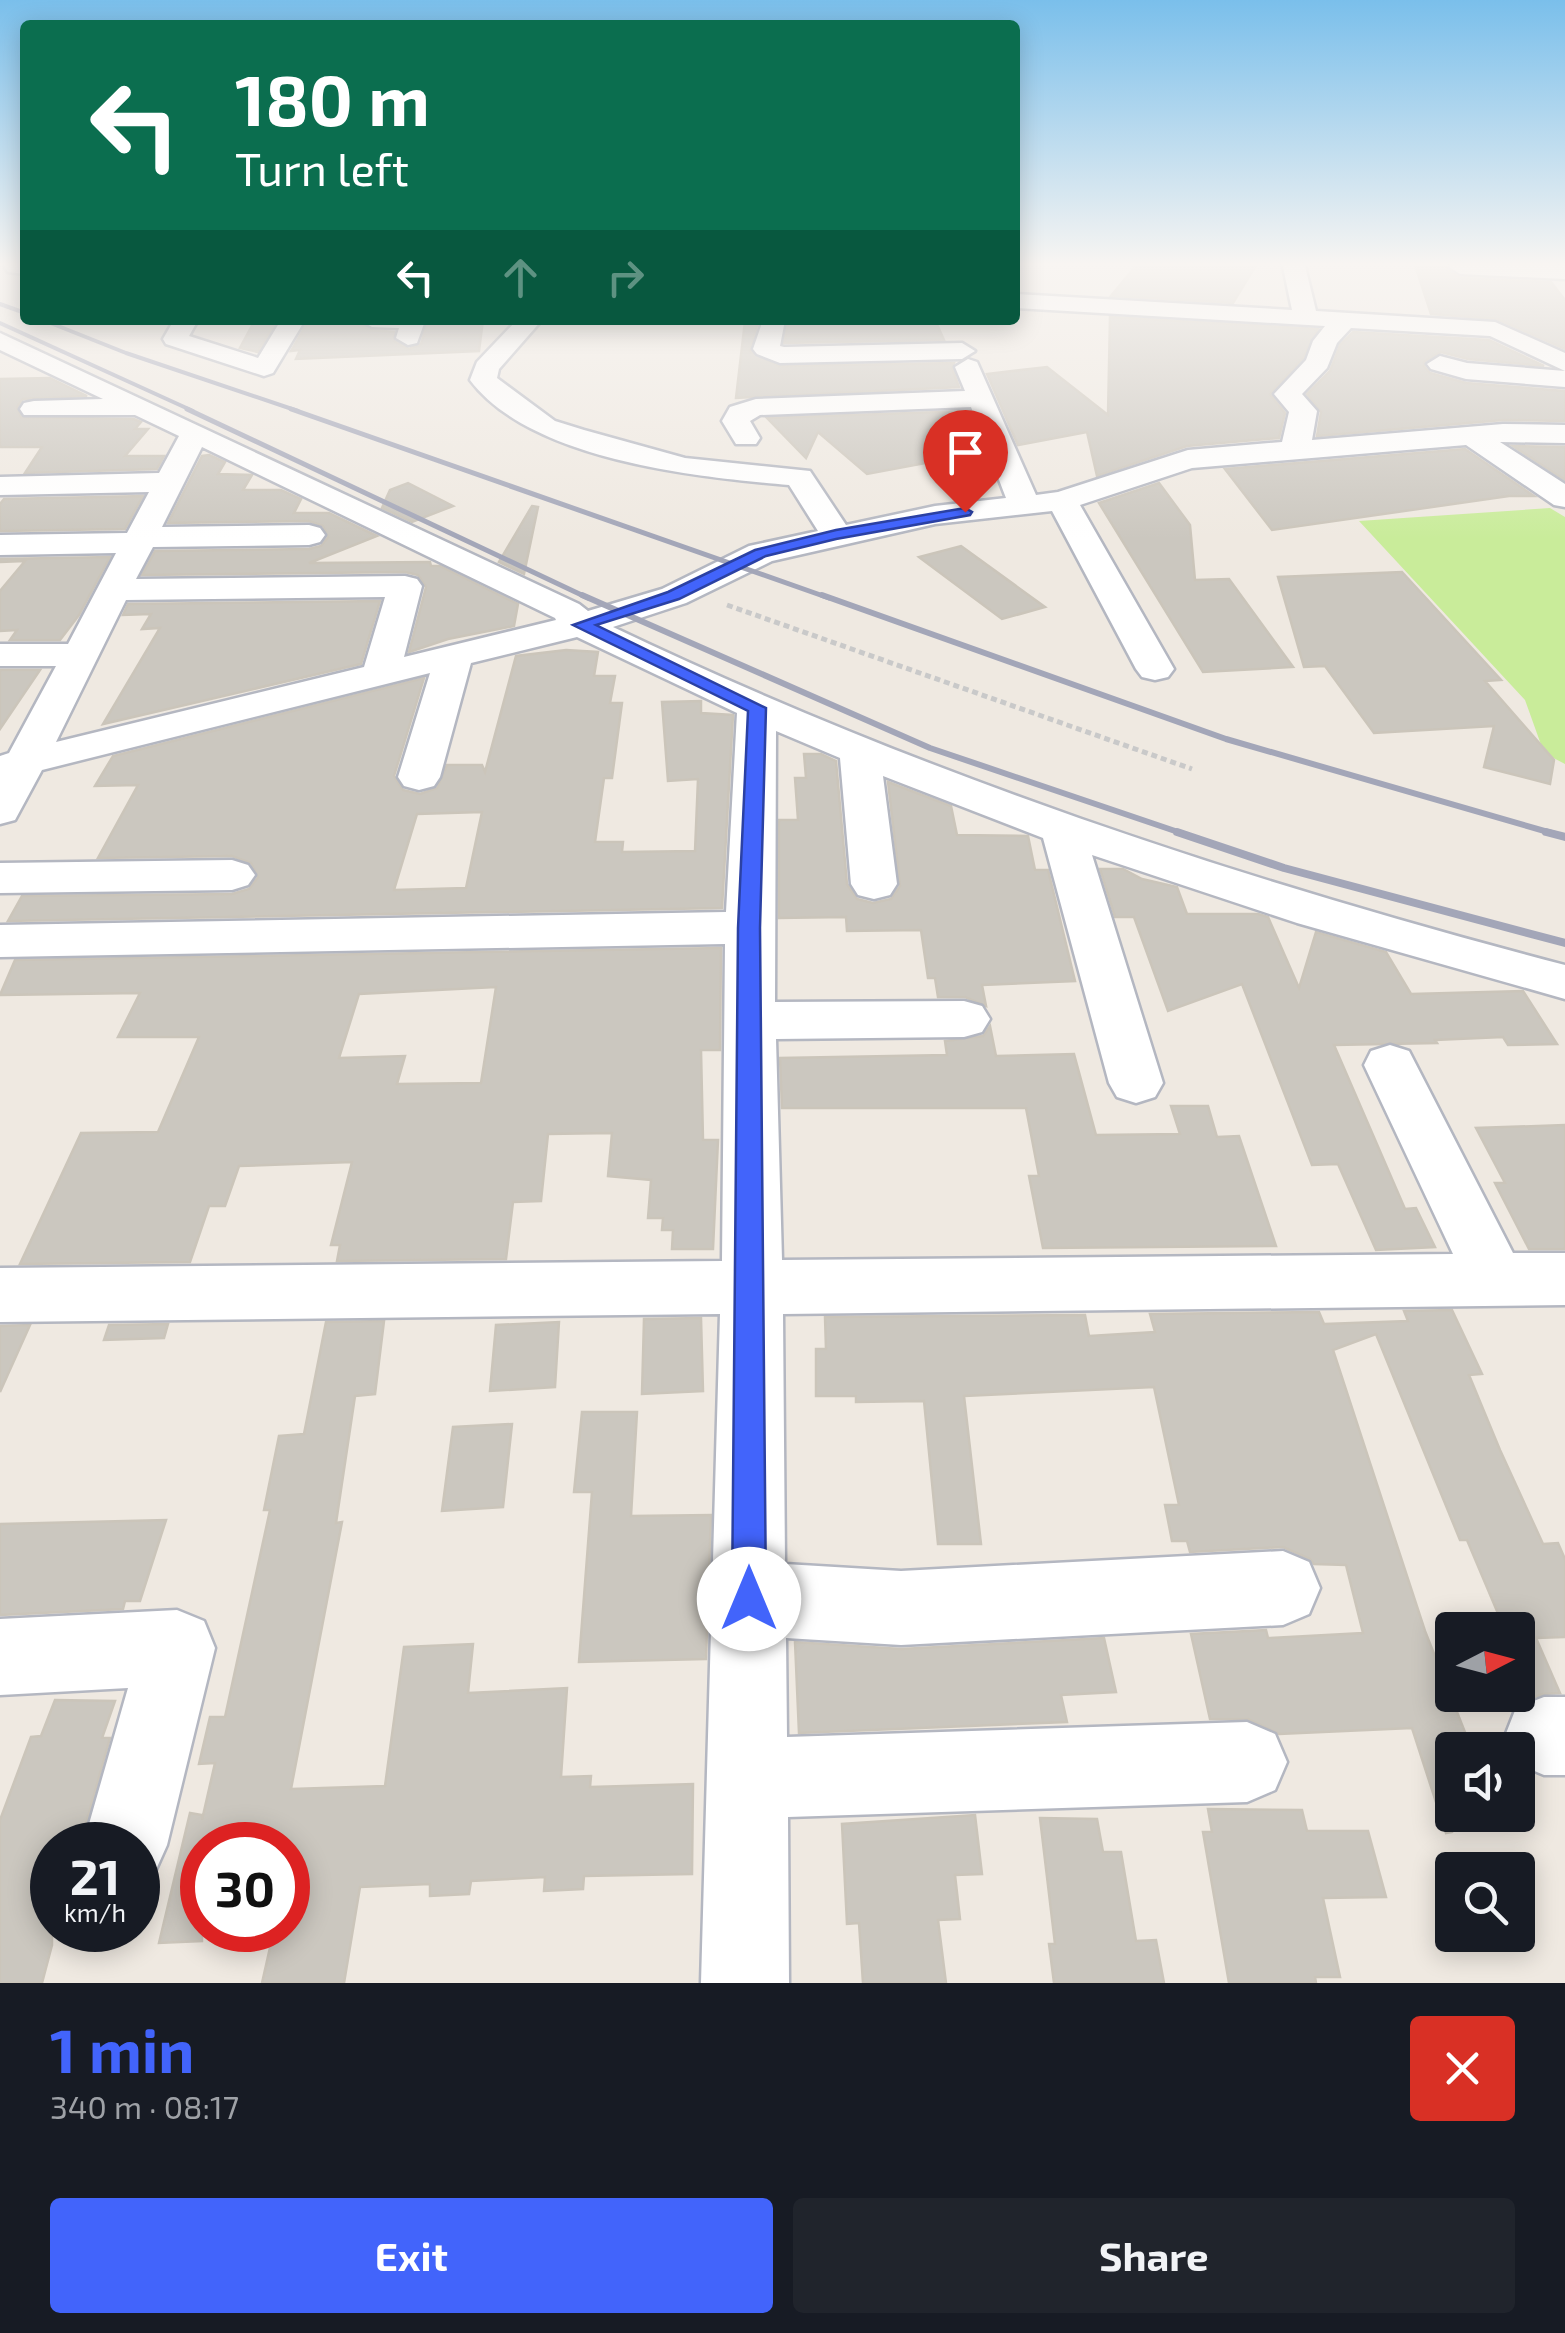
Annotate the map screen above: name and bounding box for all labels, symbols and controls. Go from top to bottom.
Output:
text: 180 m [235,56,430,140]
icon: left [70,60,200,190]
text: Turn left [235,141,409,195]
icon: left [388,250,443,305]
icon: ahead [493,250,548,305]
icon: right [598,250,653,305]
pin [923,410,1008,513]
icon: arrive [938,425,993,480]
position arrow [697,1547,801,1651]
north arrow [1435,1612,1535,1712]
map controls [1435,1612,1535,1952]
button: sound [1435,1732,1535,1832]
speed limit sign: 30 [180,1822,310,1952]
text: 21 [70,1845,120,1905]
button: search [1435,1852,1535,1952]
text: km/h [64,1897,126,1927]
text: 1 min [50,2013,194,2085]
button: close [1410,2016,1515,2121]
text: 340 m · 08:17 [50,2087,239,2125]
button: Exit [50,2198,773,2313]
button: Share [793,2198,1515,2313]

